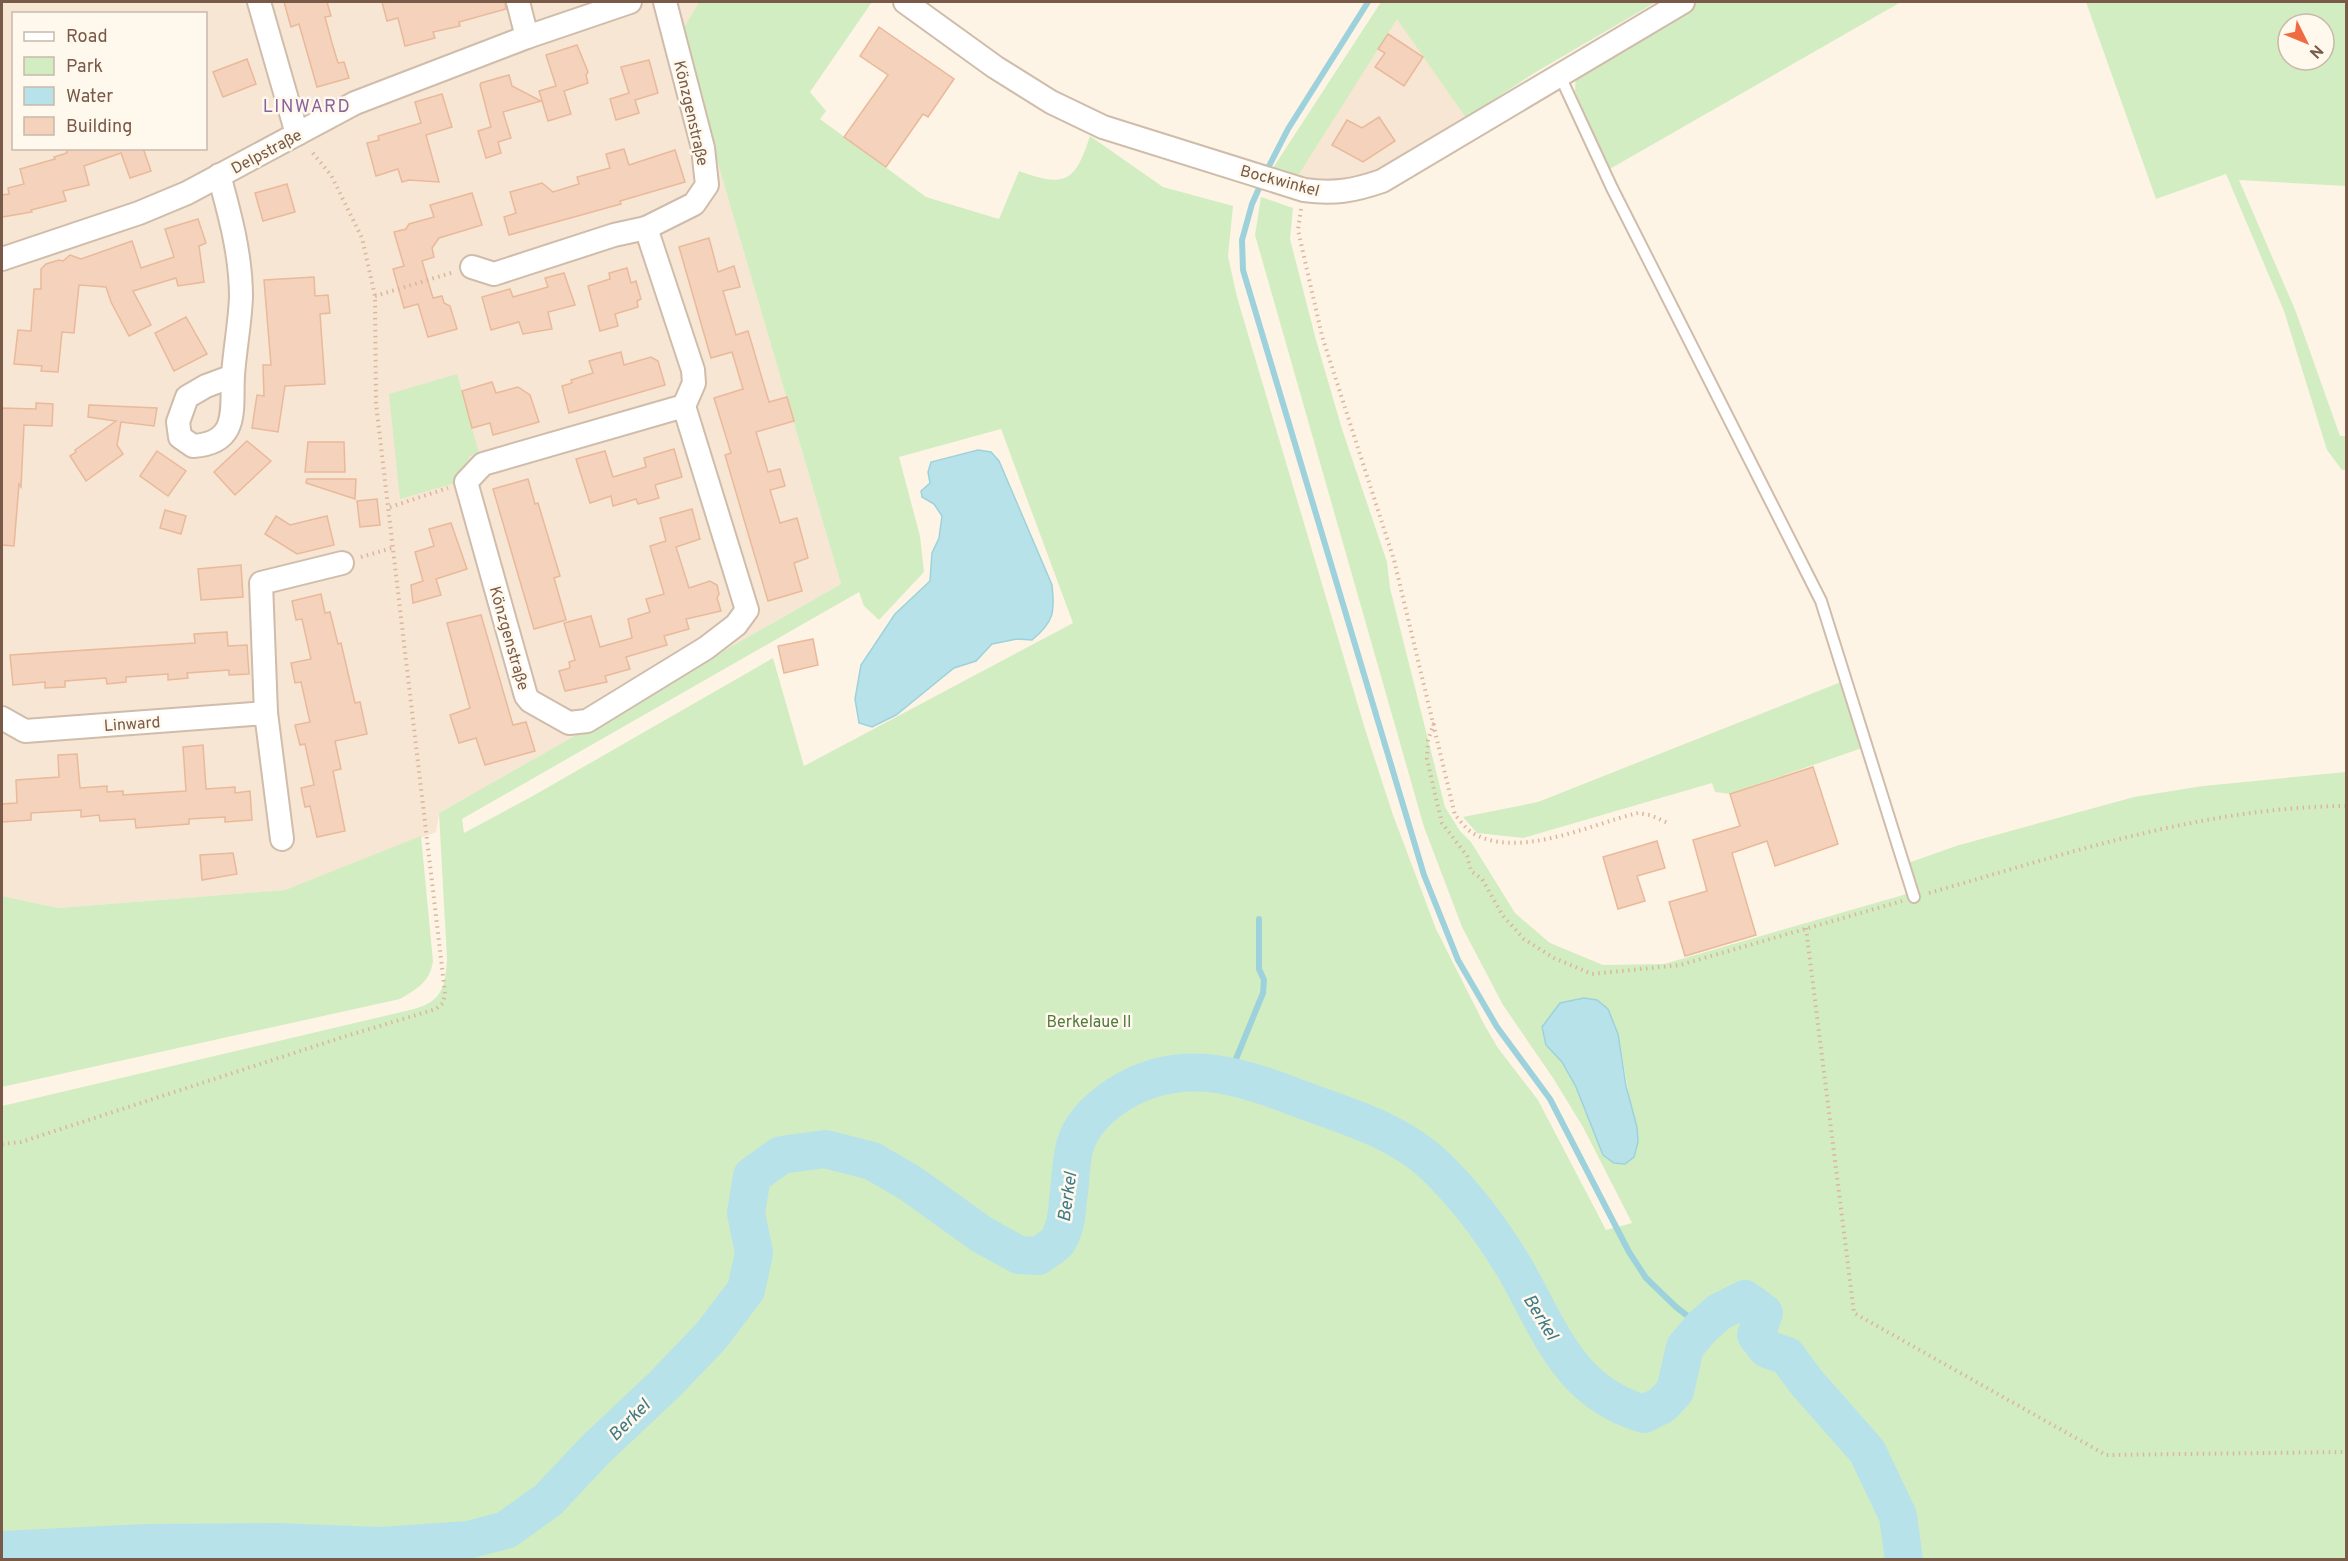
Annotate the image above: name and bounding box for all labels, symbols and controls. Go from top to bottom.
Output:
legend [12,12,207,150]
north arrow [2276,12,2336,72]
text: Road [66,26,108,49]
text: N [2304,40,2327,62]
text: Park [66,56,103,79]
street label: Könzgenstraße [668,59,712,168]
text: Water [66,86,113,109]
district label: LINWARD [263,96,351,119]
text: Building [66,116,132,139]
street label: Delpstraße [228,126,306,180]
street label: Bockwinkel [1238,162,1321,202]
street label: Könzgenstraße [484,584,532,693]
street label: Linward [103,713,161,737]
park label: Berkelaue II [1046,1013,1132,1033]
water label: Berkel [1054,1170,1084,1224]
water label: Berkel [1517,1290,1563,1346]
water label: Berkel [604,1394,657,1447]

